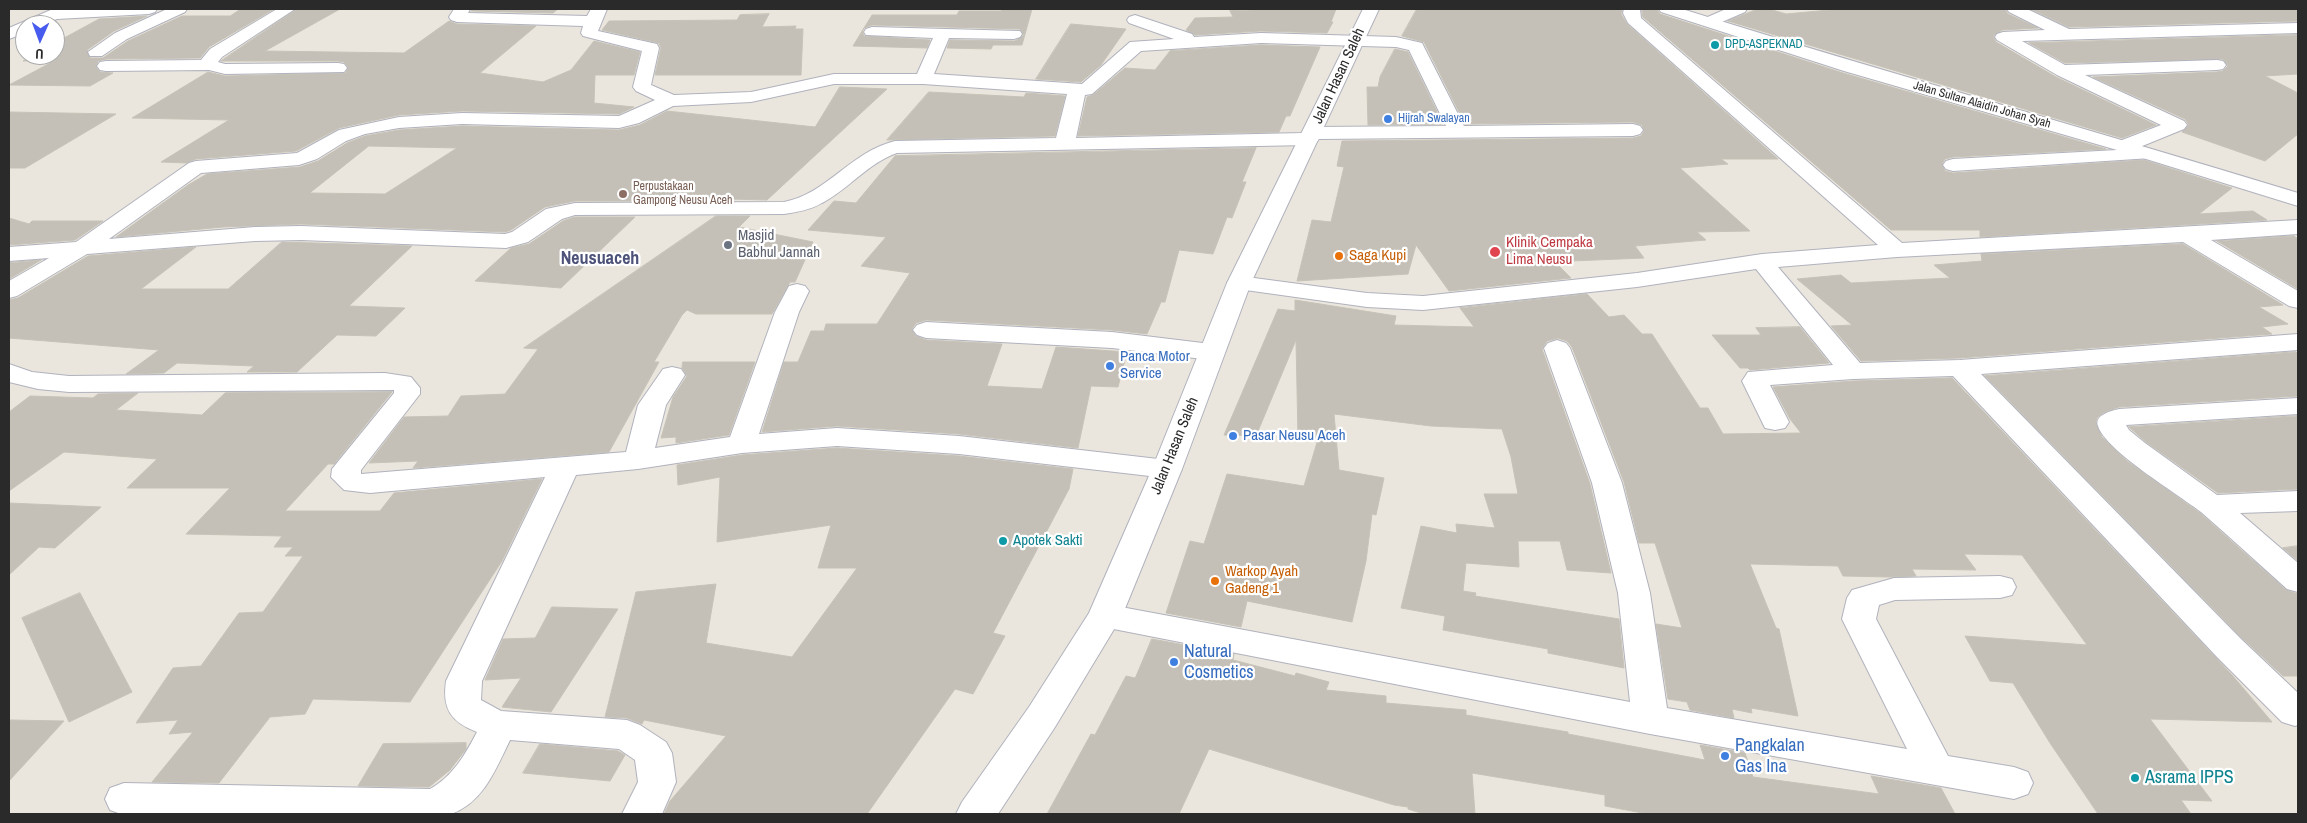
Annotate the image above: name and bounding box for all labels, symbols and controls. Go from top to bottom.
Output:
north arrow [15,15,65,65]
street label: Jalan Hasan Saleh [1309,25,1369,127]
place label: DPD-ASPEKNAD [1725,38,1803,52]
marker: DPD-ASPEKNAD [1709,39,1721,51]
text: U [35,45,44,63]
street label: Jalan Sultan Alaidin Johan Syah [1912,78,2052,132]
place label: Hijrah Swalayan [1398,112,1470,126]
marker: Hijrah Swalayan [1382,113,1394,125]
place label: Perpustakaan Gampong Neusu Aceh [633,180,733,208]
marker: Perpustakaan Gampong Neusu Aceh [617,188,629,200]
place label: Masjid Babhul Jannah [738,227,820,262]
place label: Klinik Cempaka Lima Neusu [1506,234,1593,269]
marker: Masjid Babhul Jannah [722,239,734,251]
marker: Klinik Cempaka Lima Neusu [1488,245,1502,259]
place label: Saga Kupi [1349,247,1406,265]
district label: Neusuaceh [561,248,639,270]
marker: Saga Kupi [1333,250,1345,262]
place label: Panca Motor Service [1120,348,1190,383]
marker: Panca Motor Service [1104,360,1116,372]
street label: Jalan Hasan Saleh [1147,395,1203,497]
place label: Pasar Neusu Aceh [1243,427,1346,445]
marker: Pasar Neusu Aceh [1227,430,1239,442]
place label: Apotek Sakti [1013,532,1083,550]
marker: Apotek Sakti [997,535,1009,547]
place label: Warkop Ayah Gadeng 1 [1225,563,1298,598]
marker: Warkop Ayah Gadeng 1 [1209,575,1221,587]
place label: Natural Cosmetics [1184,641,1254,684]
marker: Natural Cosmetics [1168,656,1180,668]
place label: Pangkalan Gas Ina [1735,735,1805,778]
marker: Pangkalan Gas Ina [1719,750,1731,762]
place label: Asrama IPPS [2145,767,2234,789]
marker: Asrama IPPS [2129,772,2141,784]

